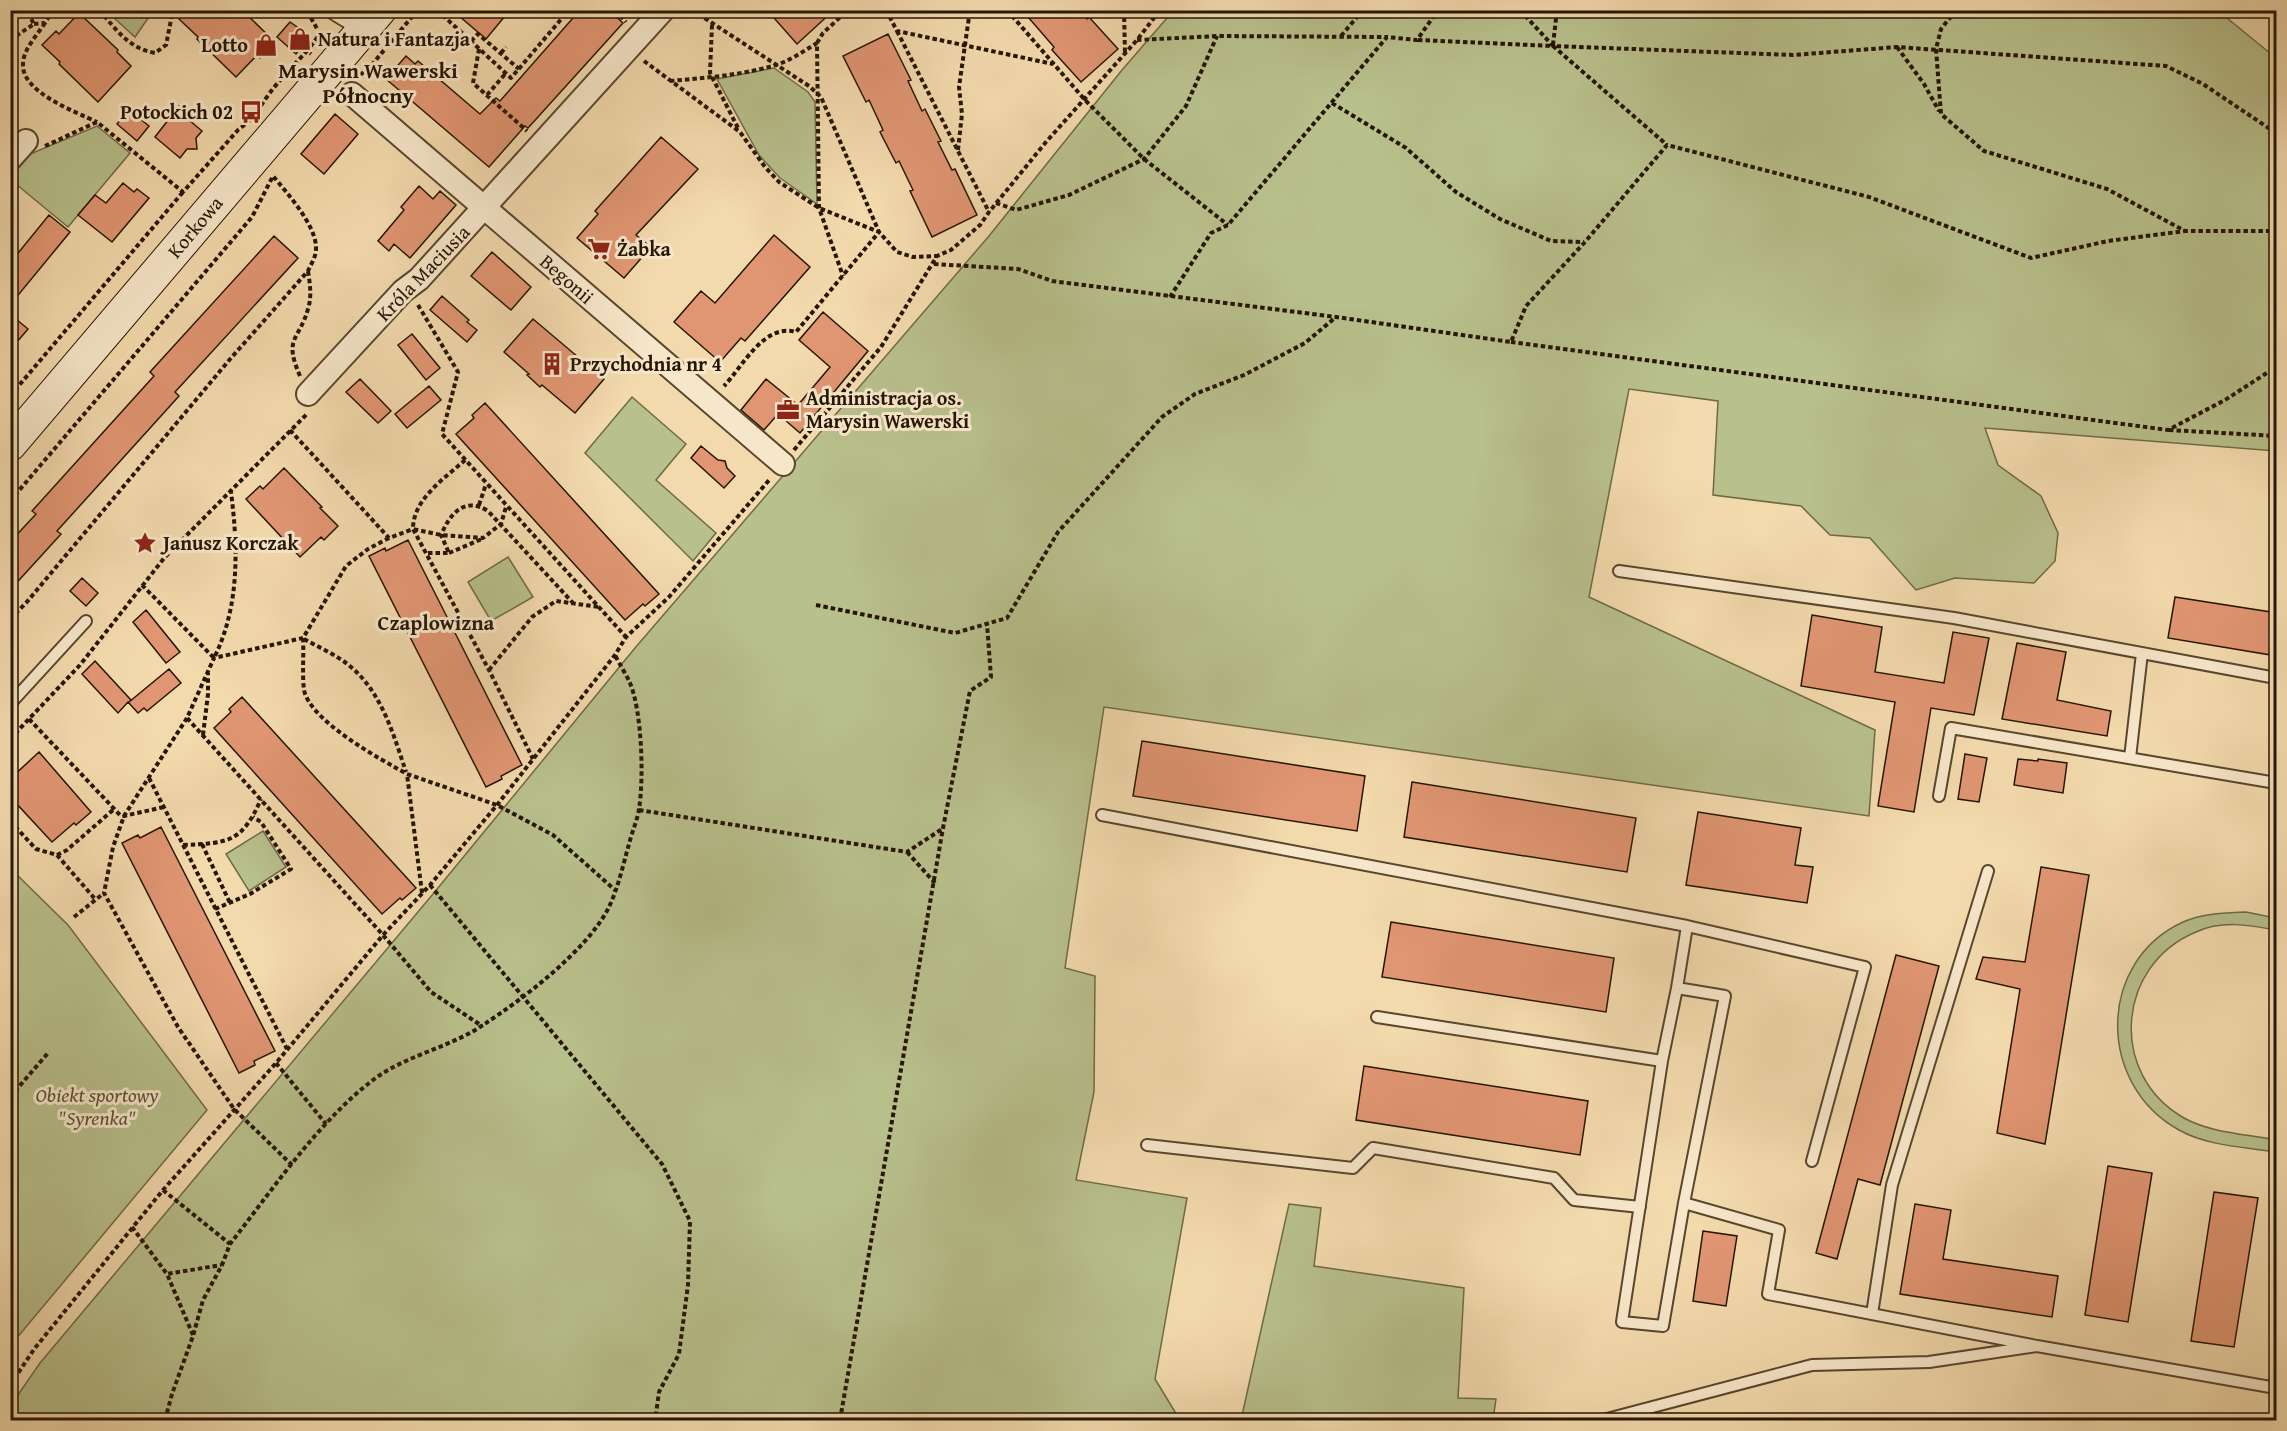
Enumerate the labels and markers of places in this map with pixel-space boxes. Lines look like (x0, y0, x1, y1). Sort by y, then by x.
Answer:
place label: Natura i Fantazja (318, 24, 471, 53)
shop icon: Natura i Fantazja (287, 26, 313, 52)
place label: Lotto (201, 30, 248, 59)
shop icon: Lotto (253, 32, 279, 58)
place label: Potockich 02 (120, 97, 233, 126)
bus stop icon: Potockich 02 (238, 99, 264, 125)
place label: Żabka (617, 234, 672, 263)
supermarket icon: Żabka (586, 236, 612, 262)
place label: Przychodnia nr 4 (570, 349, 722, 378)
building icon: Przychodnia nr 4 (539, 351, 565, 377)
place label: Administracja os. Marysin Wawerski (806, 383, 969, 435)
office icon: Administracja os. Marysin Wawerski (775, 397, 801, 423)
place label: Janusz Korczak (160, 528, 299, 557)
place icon: Janusz Korczak (132, 530, 158, 556)

